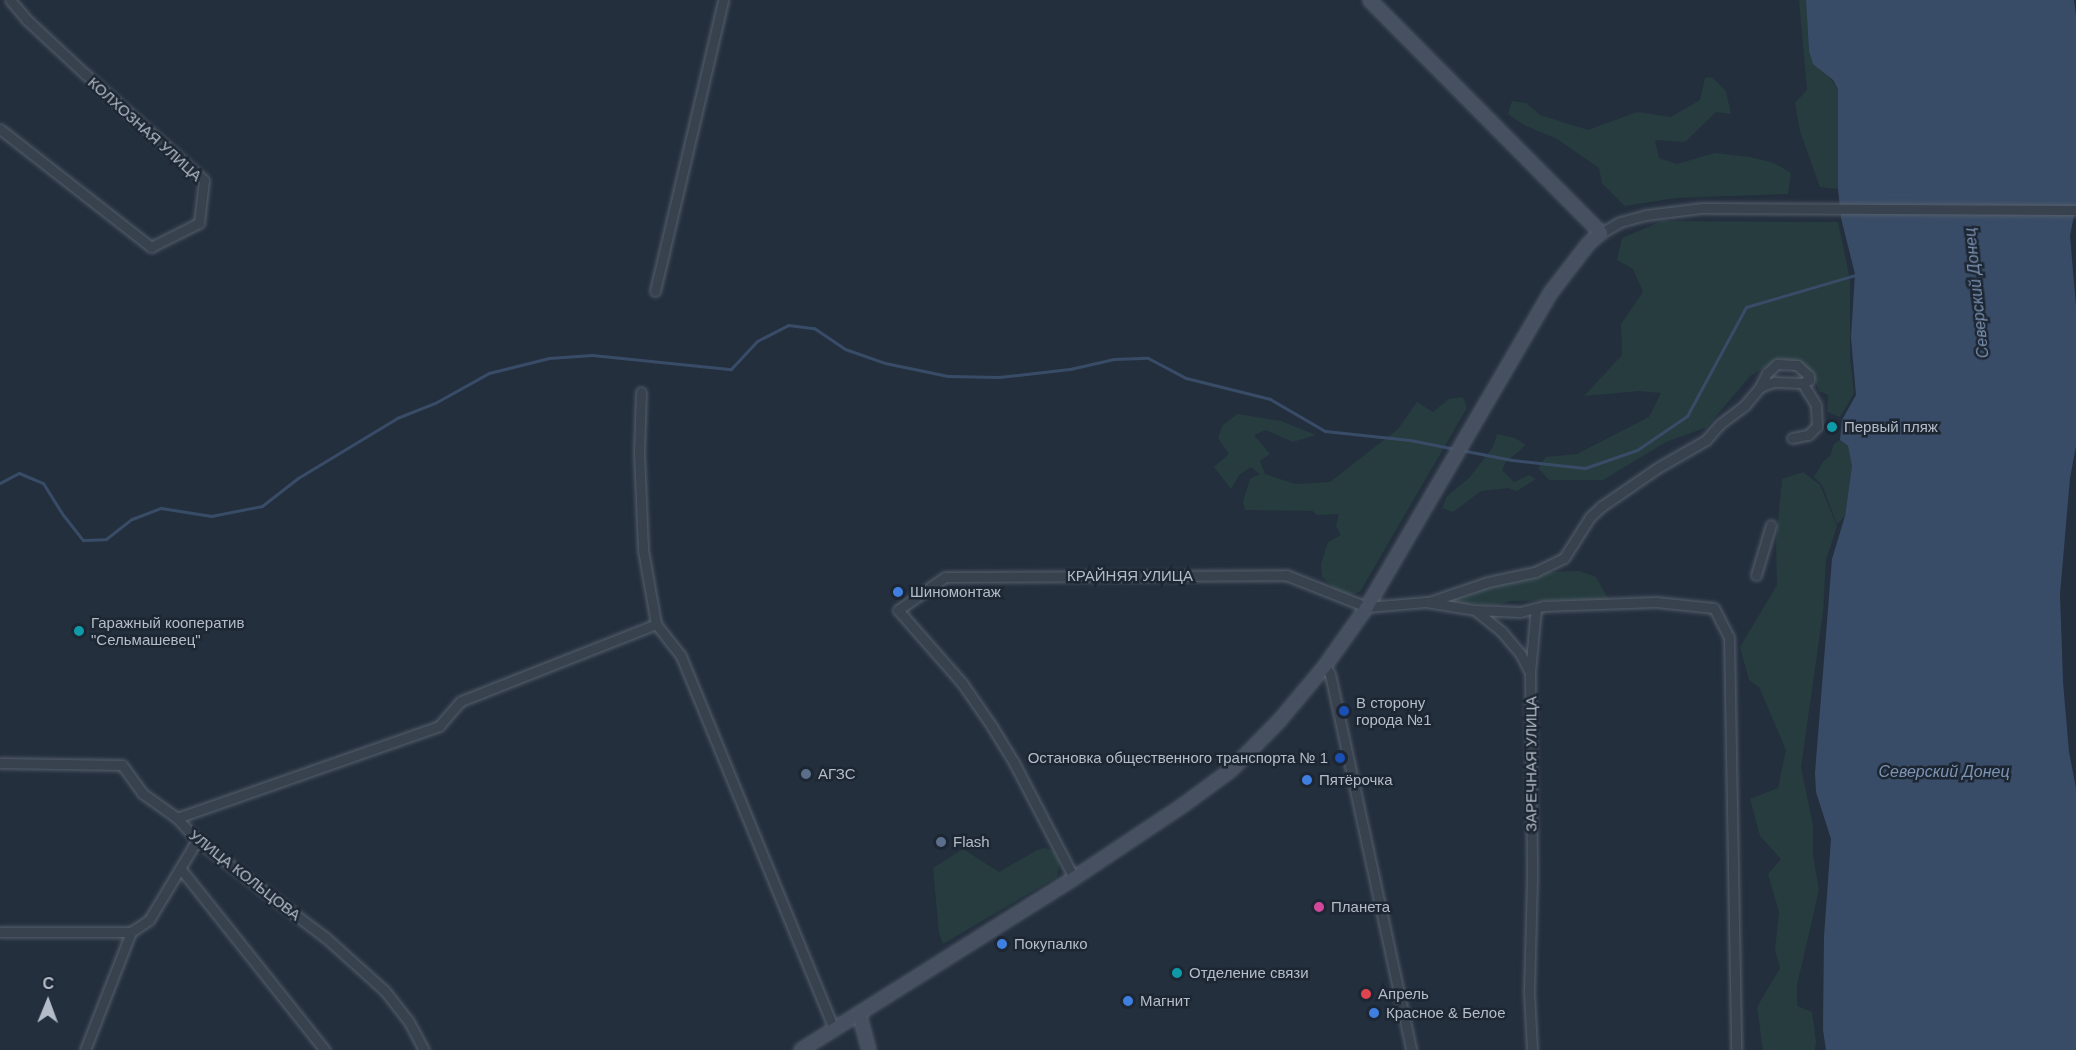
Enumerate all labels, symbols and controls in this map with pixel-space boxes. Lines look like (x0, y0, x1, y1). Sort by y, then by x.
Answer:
street label: КОЛХОЗНАЯ УЛИЦА (84, 73, 206, 185)
water label: Северский Донец (1961, 227, 1993, 359)
place label: Первый пляж (1844, 418, 1938, 436)
marker: Первый пляж (1825, 420, 1839, 434)
street label: КРАЙНЯЯ УЛИЦА (1067, 567, 1193, 585)
place label: Шиномонтаж (910, 583, 1001, 601)
marker: Шиномонтаж (891, 585, 905, 599)
place label: Гаражный кооператив "Сельмашевец" (91, 613, 244, 648)
marker: Гаражный кооператив "Сельмашевец" (72, 624, 86, 638)
place label: В сторону города №1 (1356, 693, 1432, 728)
street label: ЗАРЕЧНАЯ УЛИЦА (1522, 696, 1540, 832)
marker: В сторону города №1 (1337, 704, 1351, 718)
place label: Остановка общественного транспорта № 1 (1028, 749, 1328, 767)
marker: Остановка общественного транспорта № 1 (1333, 751, 1347, 765)
water label: Северский Донец (1878, 762, 2010, 782)
place label: АГЗС (818, 765, 856, 783)
marker: АГЗС (799, 767, 813, 781)
place label: Пятёрочка (1319, 771, 1393, 789)
marker: Пятёрочка (1300, 773, 1314, 787)
street label: УЛИЦА КОЛЬЦОВА (186, 826, 304, 924)
place label: Flash (953, 833, 990, 851)
marker: Flash (934, 835, 948, 849)
place label: Планета (1331, 898, 1390, 916)
marker: Планета (1312, 900, 1326, 914)
place label: Покупалко (1014, 935, 1088, 953)
marker: Покупалко (995, 937, 1009, 951)
place label: Отделение связи (1189, 964, 1309, 982)
marker: Отделение связи (1170, 966, 1184, 980)
north arrow (18, 972, 78, 1032)
text: С (42, 975, 54, 992)
place label: Апрель (1378, 985, 1429, 1003)
marker: Апрель (1359, 987, 1373, 1001)
place label: Магнит (1140, 992, 1190, 1010)
marker: Магнит (1121, 994, 1135, 1008)
place label: Красное & Белое (1386, 1004, 1506, 1022)
marker: Красное & Белое (1367, 1006, 1381, 1020)

